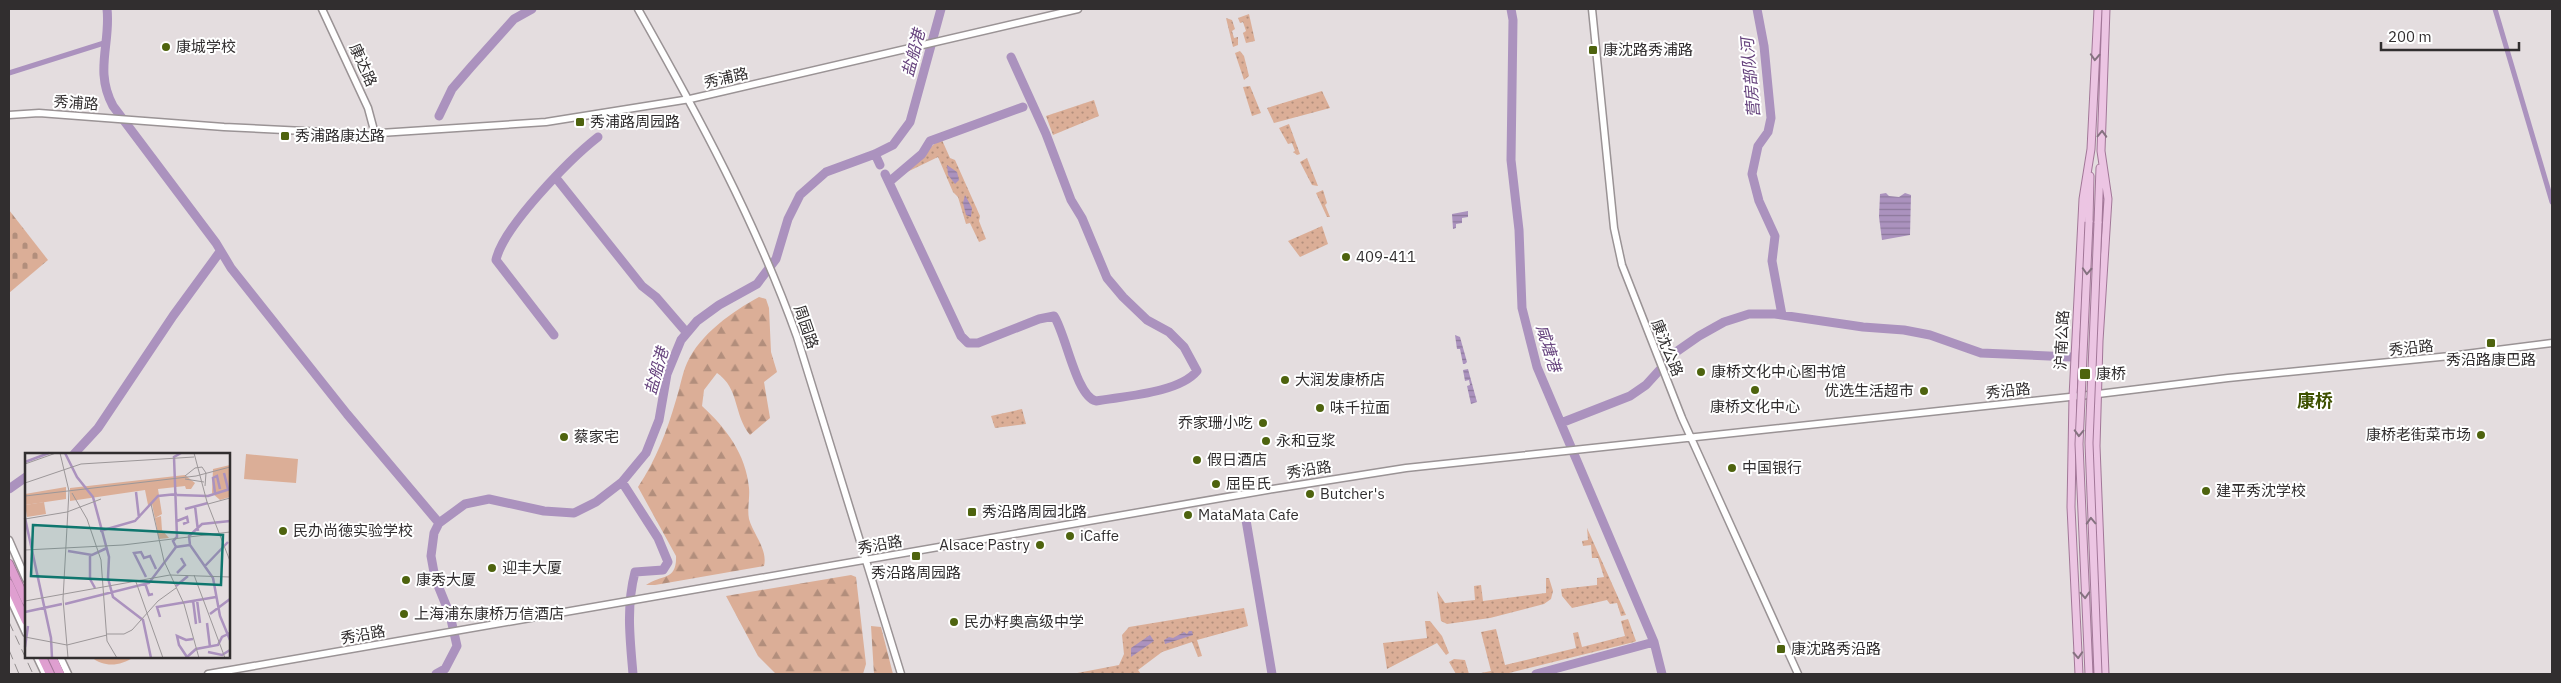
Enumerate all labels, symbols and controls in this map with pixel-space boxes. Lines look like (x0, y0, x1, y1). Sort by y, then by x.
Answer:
scale bar (2381, 20, 2518, 52)
water label: 盐船港 (897, 25, 929, 79)
text: 200 m (2388, 27, 2432, 46)
water label: 营房部队河 (1736, 34, 1763, 119)
place label: 康城学校 (176, 37, 236, 56)
street label: 康达路 (346, 40, 381, 89)
place label: 康沈路秀浦路 (1603, 40, 1693, 59)
marker: 康城学校 (160, 41, 172, 53)
marker: 康沈路秀浦路 (1587, 44, 1599, 56)
one-way arrow (2090, 54, 2101, 62)
street label: 秀浦路 (702, 63, 750, 92)
street label: 秀浦路 (53, 91, 99, 114)
place label: 秀浦路周园路 (590, 112, 680, 131)
marker: 秀浦路周园路 (574, 116, 586, 128)
place label: 秀浦路康达路 (295, 126, 385, 145)
marker: 秀浦路康达路 (279, 130, 291, 142)
one-way arrow (2096, 130, 2107, 138)
place label: 409-411 (1356, 247, 1416, 266)
marker: 409-411 (1340, 251, 1352, 263)
one-way arrow (2081, 267, 2092, 275)
street label: 周园路 (790, 302, 823, 351)
street label: 沪南公路 (2050, 310, 2073, 370)
street label: 康沈公路 (1647, 316, 1688, 379)
water label: 咸塘港 (1532, 322, 1566, 376)
street label: 秀沿路 (2388, 336, 2434, 359)
marker: 秀沿路康巴路 (2485, 337, 2497, 349)
water label: 盐船港 (640, 343, 673, 397)
place label: 秀沿路康巴路 (2446, 350, 2536, 369)
place label: 康桥文化中心图书馆 (1711, 362, 1846, 381)
place label: 康桥 (2096, 364, 2126, 383)
marker: 康桥文化中心图书馆 (1695, 366, 1707, 378)
marker: 康桥 (2078, 367, 2092, 381)
place label: 大润发康桥店 (1295, 370, 1385, 389)
marker: 大润发康桥店 (1279, 374, 1291, 386)
street label: 秀沿路 (1985, 379, 2031, 402)
place label: 优选生活超市 (1824, 381, 1914, 400)
marker: 康桥文化中心 (1749, 384, 1761, 396)
marker: 优选生活超市 (1918, 385, 1930, 397)
district label: 康桥 (2297, 389, 2333, 412)
place label: 康桥文化中心 (1710, 397, 1800, 416)
place label: 味千拉面 (1330, 398, 1390, 417)
marker: 味千拉面 (1314, 402, 1326, 414)
place label: 乔家珊小吃 (1178, 413, 1253, 432)
marker: 乔家珊小吃 (1257, 417, 1269, 429)
place label: 康桥老街菜市场 (2366, 425, 2471, 444)
place label: 蔡家宅 (574, 427, 619, 446)
one-way arrow (2074, 429, 2085, 437)
marker: 康桥老街菜市场 (2475, 429, 2487, 441)
marker: 蔡家宅 (558, 431, 570, 443)
place label: 永和豆浆 (1276, 431, 1336, 450)
marker: 永和豆浆 (1260, 435, 1272, 447)
place label: 假日酒店 (1207, 450, 1267, 469)
inset map (25, 453, 230, 658)
marker: 假日酒店 (1191, 454, 1203, 466)
street label: 秀沿路 (1285, 457, 1333, 482)
place label: 中国银行 (1742, 458, 1802, 477)
marker: 中国银行 (1726, 462, 1738, 474)
place label: 屈臣氏 (1226, 474, 1271, 493)
marker: 屈臣氏 (1210, 478, 1222, 490)
place label: 建平秀沈学校 (2216, 481, 2306, 500)
place label: Butcher's (1320, 484, 1385, 503)
marker: 建平秀沈学校 (2200, 485, 2212, 497)
marker: Butcher's (1304, 488, 1316, 500)
place label: 秀沿路周园北路 (982, 502, 1087, 521)
place label: MataMata Cafe (1198, 505, 1299, 524)
marker: 秀沿路周园北路 (966, 506, 978, 518)
marker: MataMata Cafe (1182, 509, 1194, 521)
one-way arrow (2085, 516, 2096, 524)
place label: 民办尚徳实验学校 (293, 521, 413, 540)
marker: 民办尚徳实验学校 (277, 525, 289, 537)
place label: iCaffe (1080, 526, 1119, 545)
marker: iCaffe (1064, 530, 1076, 542)
street label: 秀沿路 (856, 531, 904, 558)
place label: Alsace Pastry (939, 535, 1031, 554)
marker: Alsace Pastry (1034, 539, 1046, 551)
marker: 秀沿路周园路 (910, 550, 922, 562)
place label: 迎丰大厦 (502, 558, 562, 577)
marker: 迎丰大厦 (486, 562, 498, 574)
place label: 秀沿路周园路 (871, 563, 961, 582)
place label: 康秀大厦 (416, 570, 476, 589)
marker: 康秀大厦 (400, 574, 412, 586)
one-way arrow (2080, 592, 2091, 600)
place label: 上海浦东康桥万信酒店 (414, 604, 564, 623)
marker: 上海浦东康桥万信酒店 (398, 608, 410, 620)
place label: 民办籽奥高级中学 (964, 612, 1084, 631)
marker: 民办籽奥高级中学 (948, 616, 960, 628)
street label: 秀沿路 (339, 621, 387, 648)
place label: 康沈路秀沿路 (1791, 639, 1881, 658)
marker: 康沈路秀沿路 (1775, 643, 1787, 655)
one-way arrow (2073, 652, 2084, 660)

